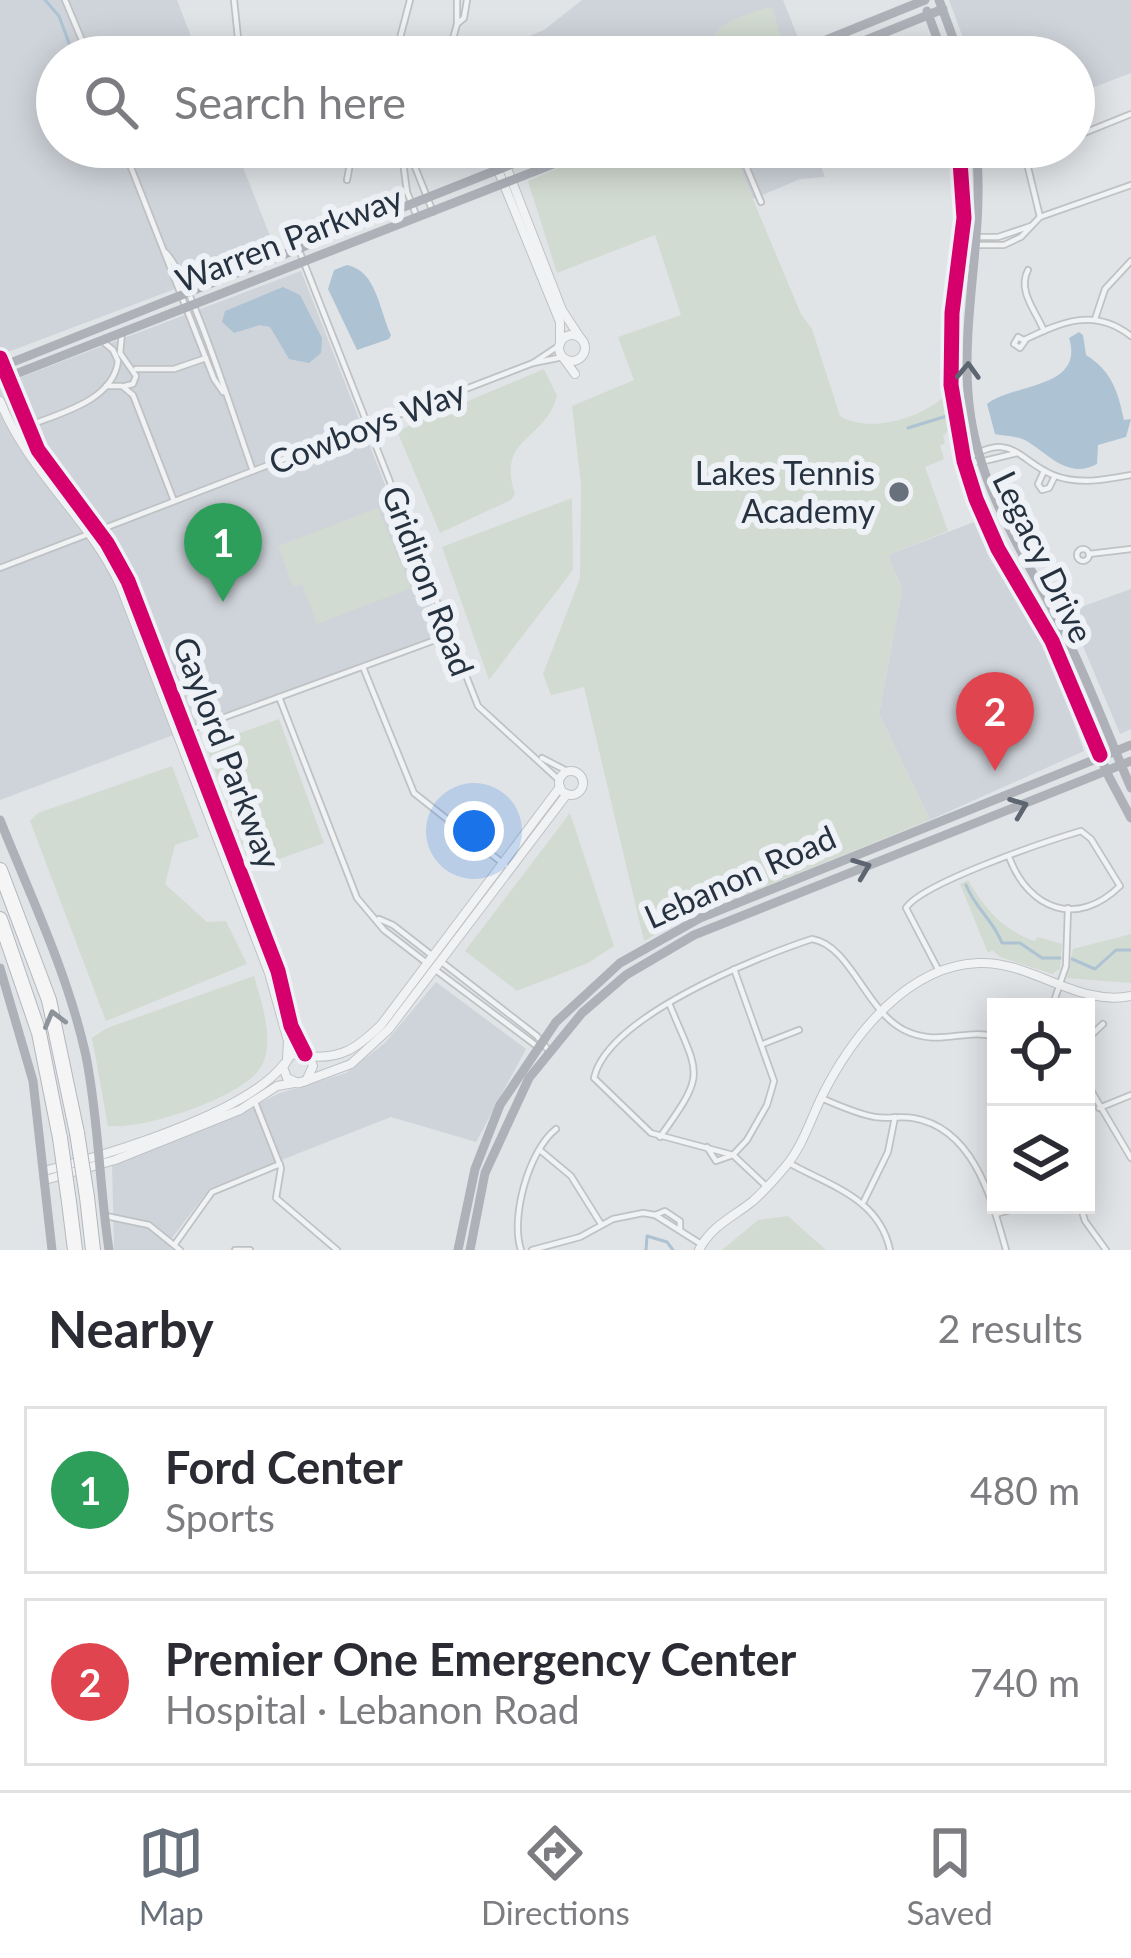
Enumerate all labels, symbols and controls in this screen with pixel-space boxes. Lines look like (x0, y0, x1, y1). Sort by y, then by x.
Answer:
search box (36, 36, 1095, 168)
icon: search (78, 69, 144, 135)
text: Search here (174, 75, 406, 129)
street label: Warren Parkway (170, 176, 408, 300)
one-way arrow (955, 361, 981, 380)
street label: Cowboys Way (263, 370, 470, 482)
place label: Lakes Tennis Academy (695, 452, 875, 530)
street label: Legacy Drive (985, 464, 1103, 649)
marker: Lakes Tennis Academy (886, 479, 912, 505)
street label: Gridiron Road (374, 480, 483, 681)
pin: 1 (184, 503, 262, 602)
street label: Gaylord Parkway (165, 631, 291, 874)
pin: 2 (956, 672, 1034, 771)
one-way arrow (1008, 796, 1029, 821)
your location (444, 801, 504, 861)
street label: Lebanon Road (638, 816, 841, 936)
one-way arrow (851, 858, 872, 883)
map controls (987, 998, 1095, 1214)
button: locate (987, 998, 1095, 1106)
one-way arrow (43, 1009, 68, 1030)
button: layers (987, 1106, 1095, 1214)
text: Nearby (48, 1298, 214, 1359)
text: 2 results (938, 1305, 1083, 1351)
text: Ford Center (165, 1440, 403, 1494)
text: 1 (79, 1467, 101, 1513)
text: 480 m (970, 1467, 1080, 1513)
text: Sports (165, 1494, 275, 1540)
text: Premier One Emergency Center (165, 1632, 796, 1686)
text: 2 (79, 1659, 101, 1705)
text: 740 m (970, 1659, 1080, 1705)
text: Hospital · Lebanon Road (165, 1686, 580, 1732)
tab: Map (138, 1820, 204, 1932)
tab: Directions (481, 1820, 630, 1932)
tab: Saved (906, 1820, 993, 1932)

